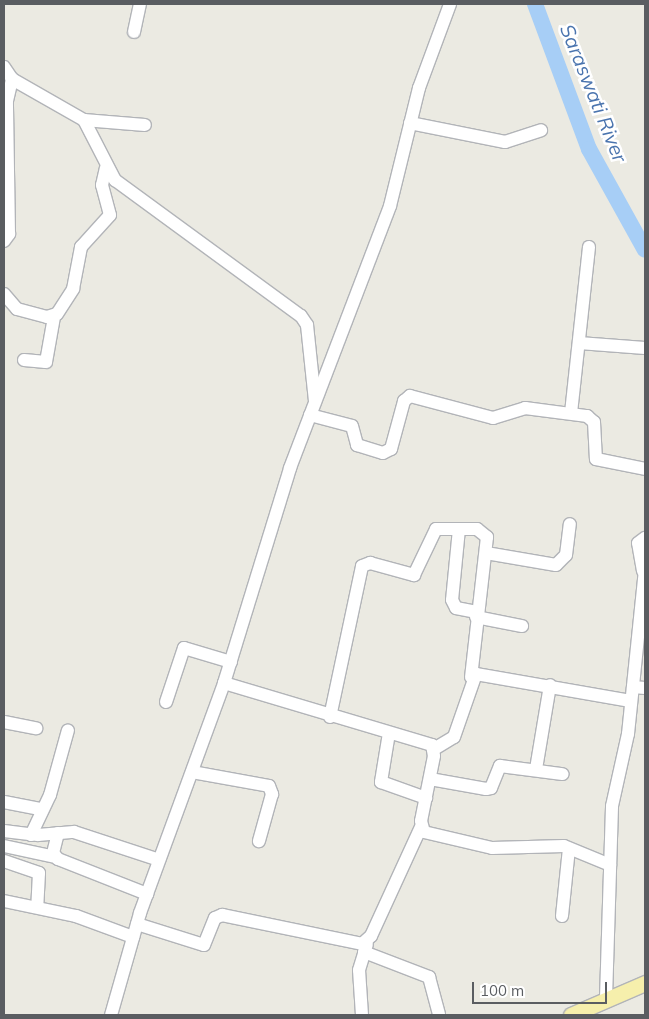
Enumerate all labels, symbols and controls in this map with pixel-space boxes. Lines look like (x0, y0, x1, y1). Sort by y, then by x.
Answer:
water label: Saraswati River (555, 20, 633, 166)
scale bar (474, 972, 609, 1004)
text: 100 m (480, 981, 524, 1000)

